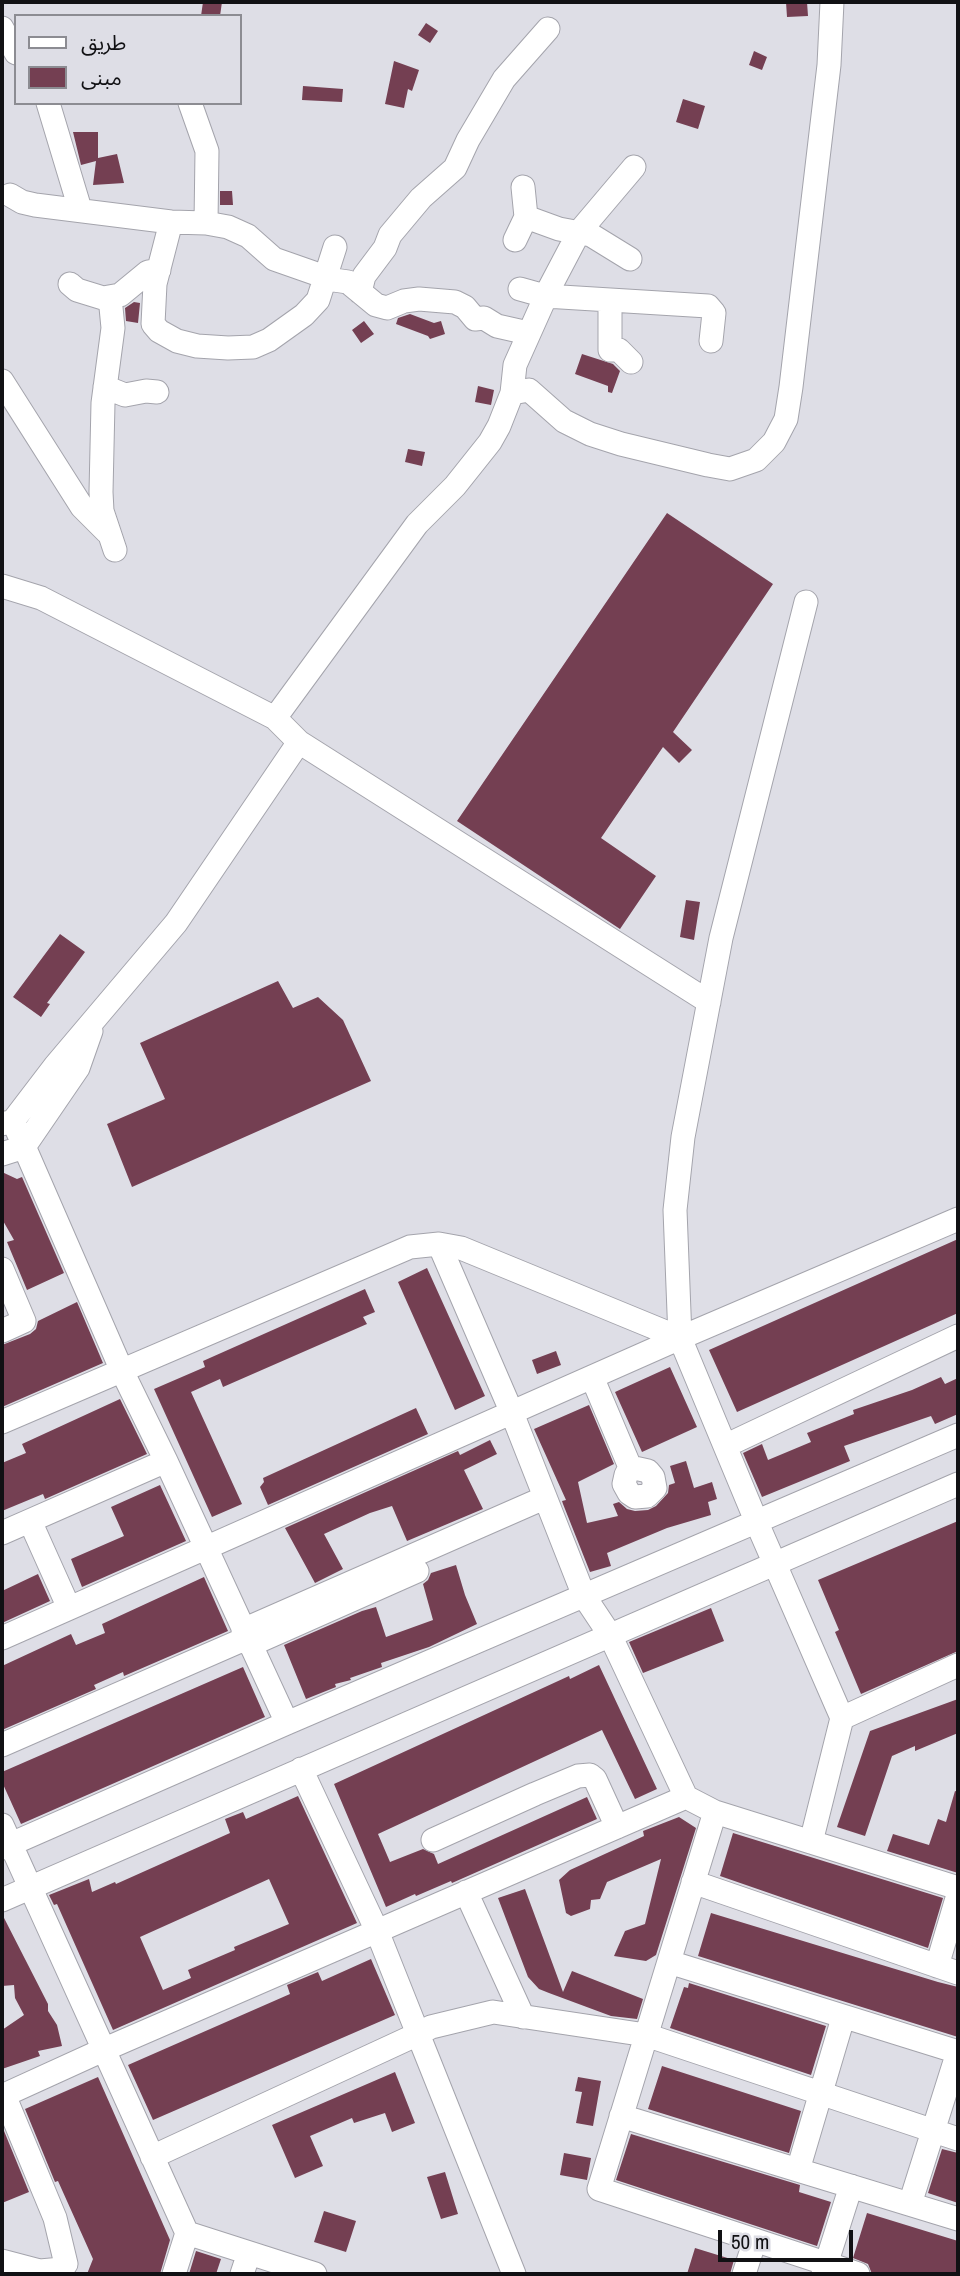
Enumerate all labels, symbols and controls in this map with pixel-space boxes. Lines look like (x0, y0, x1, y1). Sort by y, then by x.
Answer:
legend (14, 14, 242, 105)
text: طريق (81, 28, 126, 57)
text: مبنى (81, 63, 122, 92)
scale bar (722, 2216, 857, 2260)
text: 50 m (731, 2227, 769, 2256)

